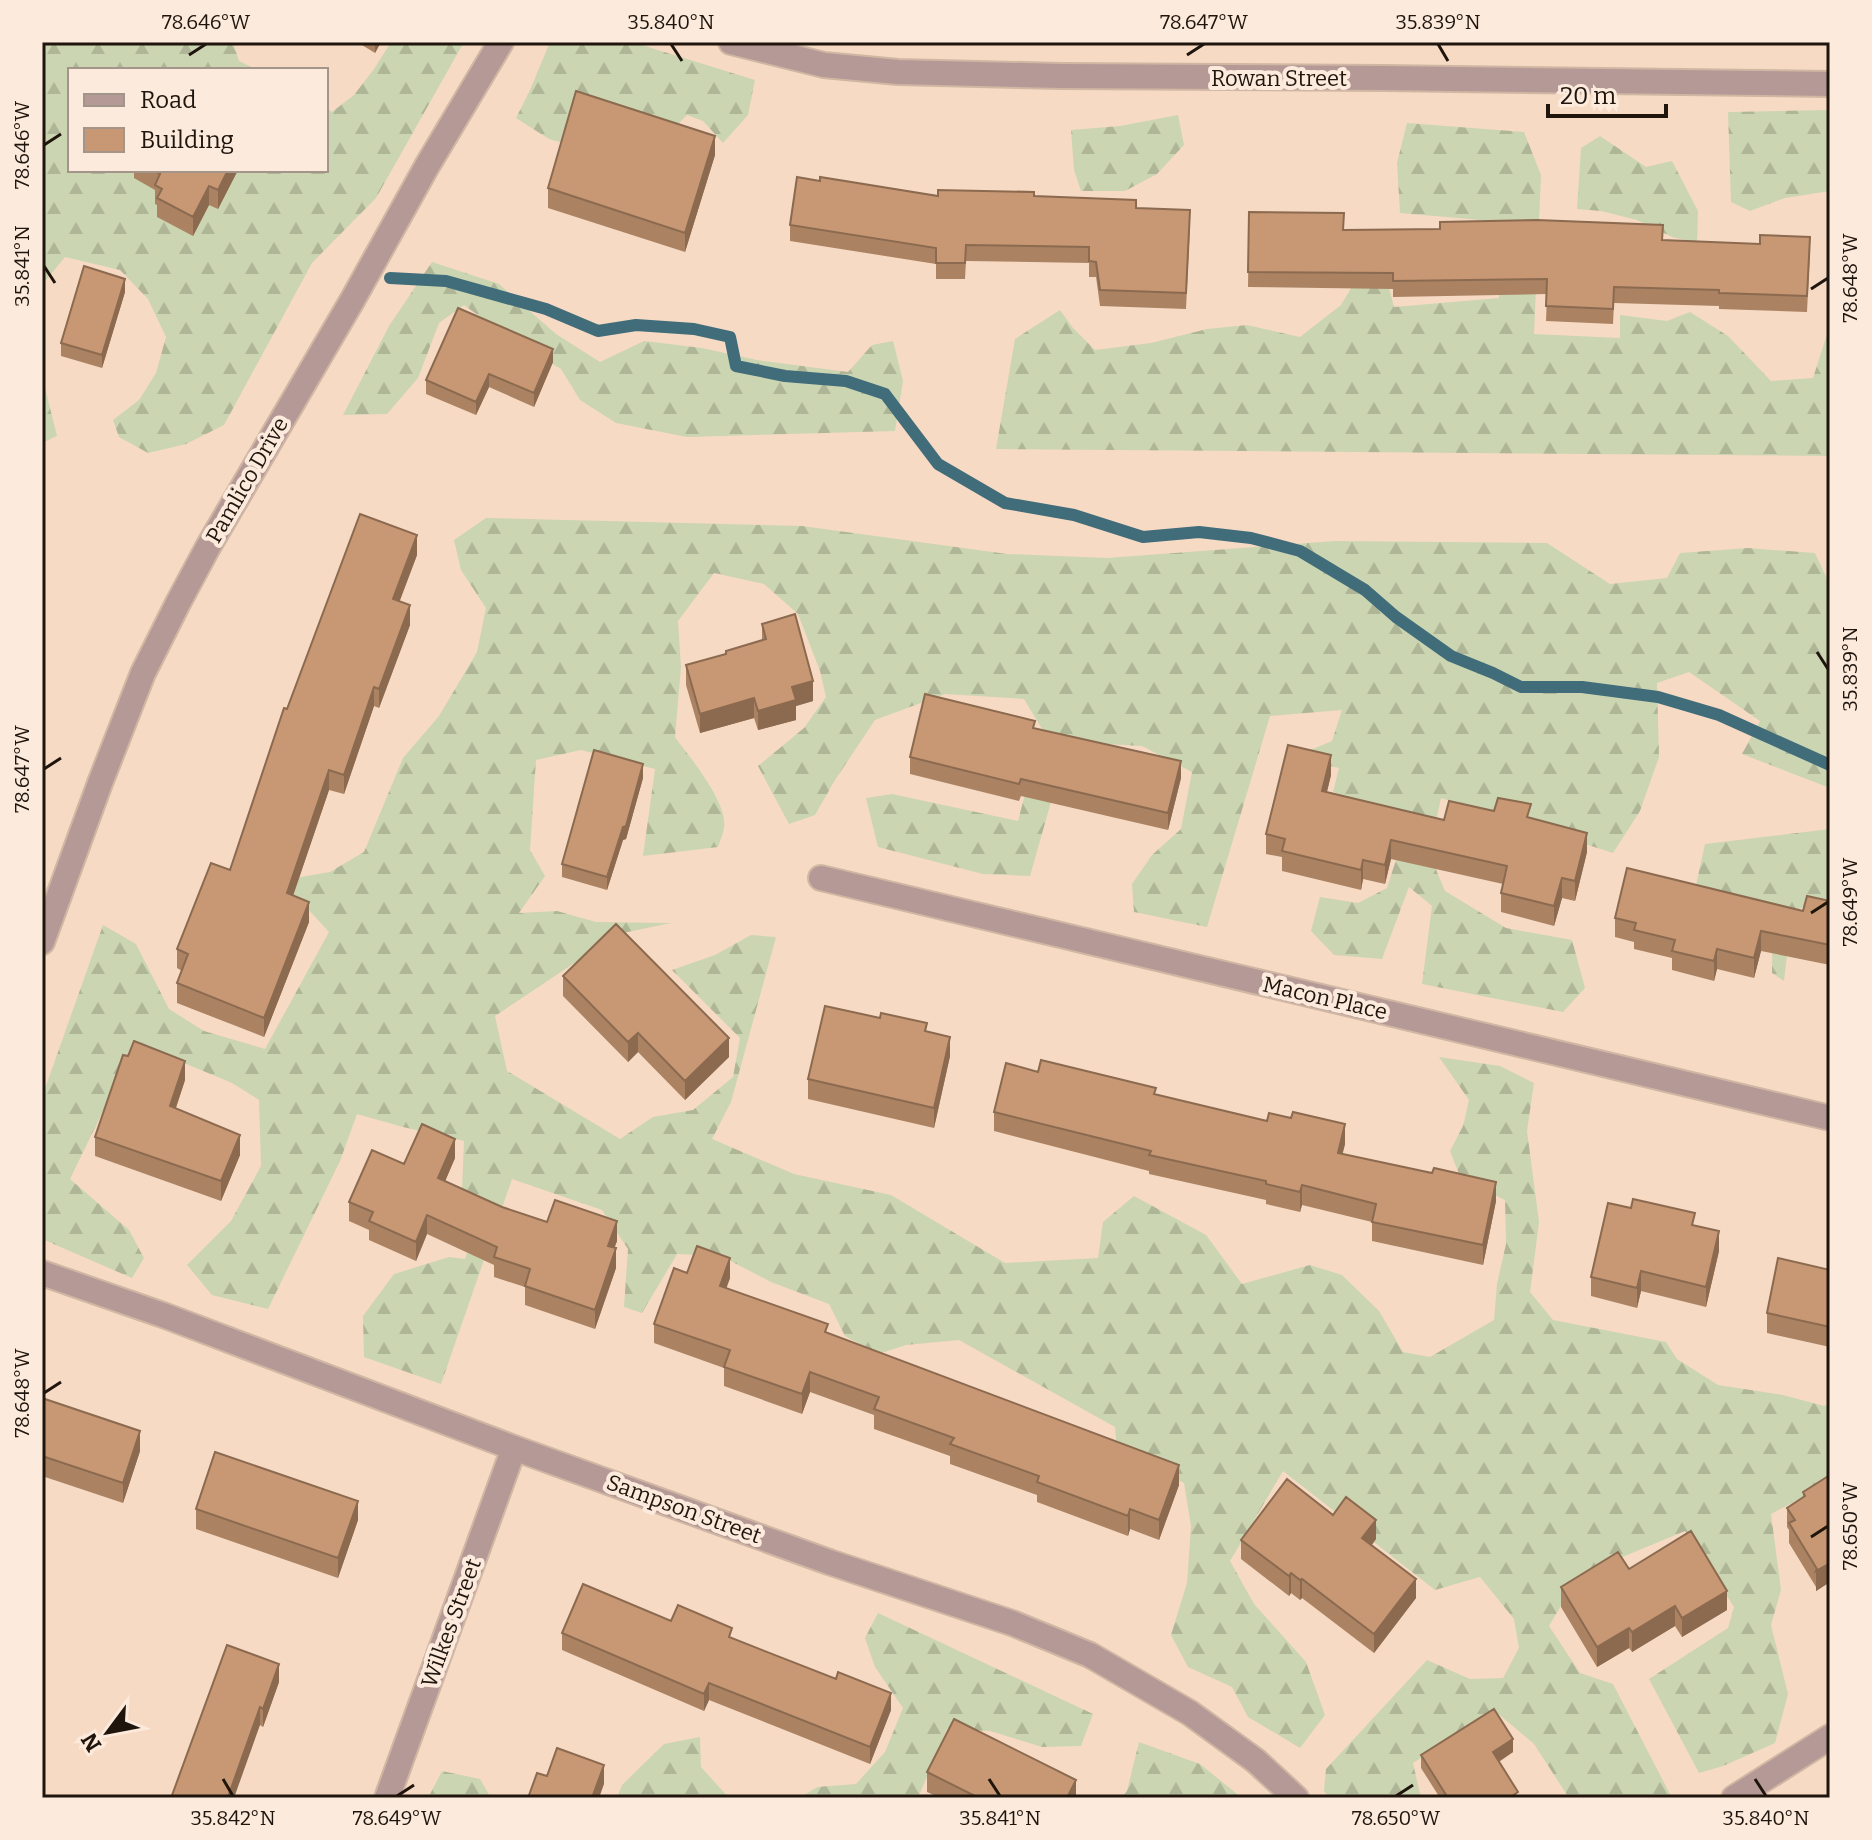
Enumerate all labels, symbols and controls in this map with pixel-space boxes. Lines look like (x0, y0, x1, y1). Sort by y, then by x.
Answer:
text: 78.646°W (162, 10, 251, 34)
text: 35.840°N (628, 10, 715, 34)
text: 78.647°W (1160, 10, 1248, 34)
text: 35.839°N (1395, 10, 1481, 34)
street label: Rowan Street (1211, 65, 1347, 92)
legend (68, 68, 328, 172)
scale bar (1548, 68, 1666, 118)
text: 20 m (1560, 82, 1616, 110)
text: Road (140, 86, 196, 114)
text: 78.646°W (10, 100, 34, 189)
text: Building (140, 126, 234, 154)
text: 35.841°N (10, 225, 34, 307)
text: 78.648°W (1838, 233, 1862, 323)
street label: Pamlico Drive (200, 412, 294, 548)
text: 35.839°N (1838, 626, 1862, 712)
text: 78.647°W (10, 725, 34, 813)
text: 78.649°W (1838, 857, 1862, 946)
street label: Macon Place (1260, 971, 1390, 1025)
text: 78.648°W (10, 1348, 34, 1438)
street label: Sampson Street (603, 1469, 765, 1549)
text: 78.650°W (1838, 1481, 1862, 1570)
street label: Wilkes Street (415, 1555, 487, 1691)
north arrow (68, 1692, 148, 1772)
text: N (76, 1728, 107, 1757)
text: 35.842°N (190, 1806, 276, 1830)
text: 78.649°W (353, 1806, 442, 1830)
text: 35.841°N (959, 1806, 1041, 1830)
text: 78.650°W (1352, 1806, 1441, 1830)
text: 35.840°N (1723, 1806, 1810, 1830)

